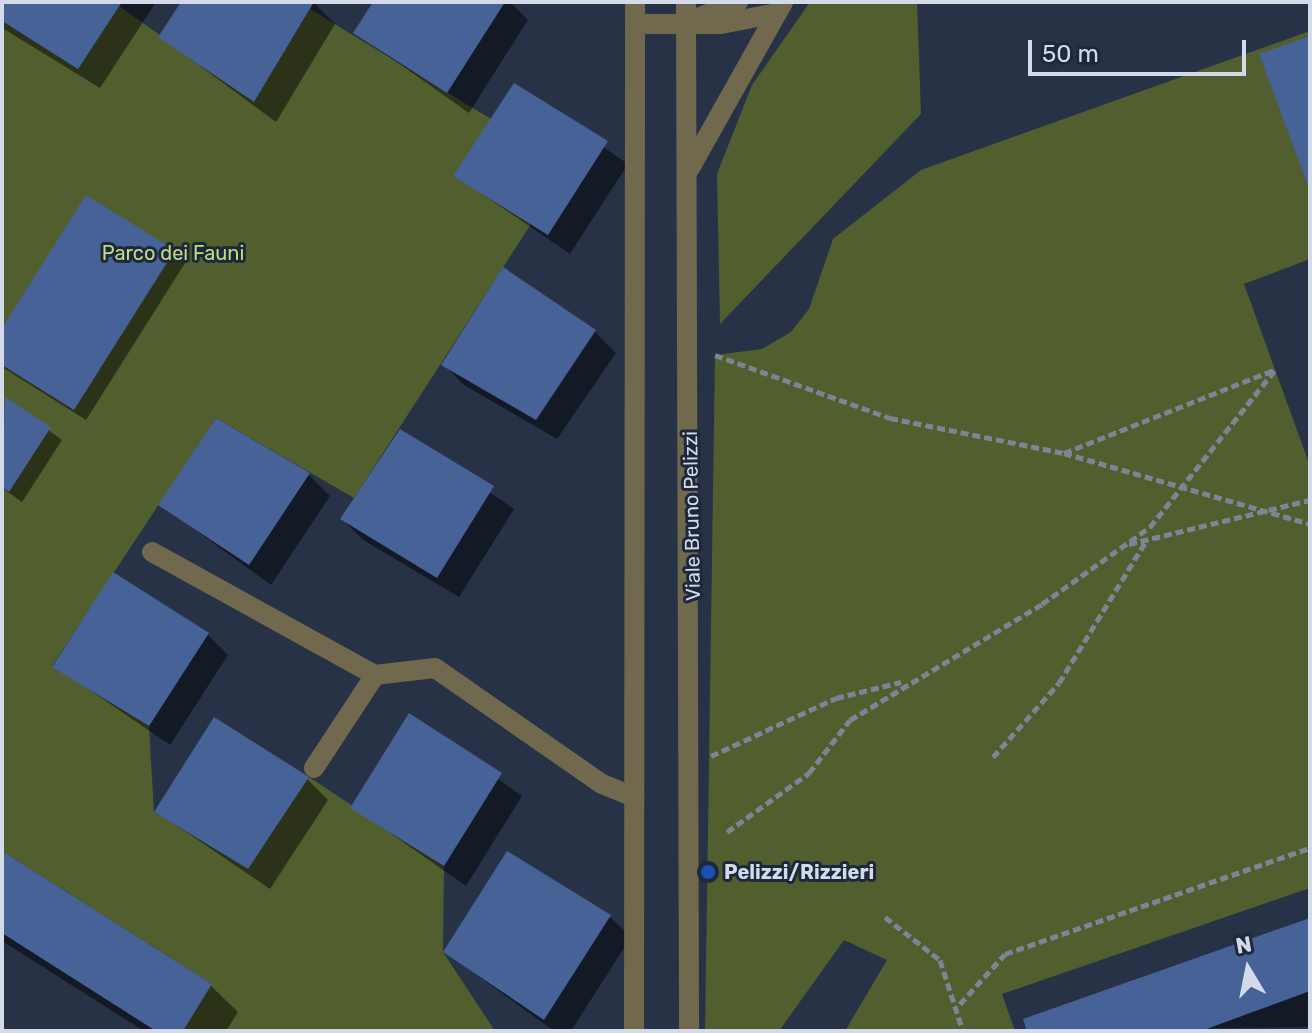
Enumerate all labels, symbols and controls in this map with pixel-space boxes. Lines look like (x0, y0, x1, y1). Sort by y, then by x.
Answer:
scale bar (1032, 24, 1250, 74)
text: 50 m (1042, 40, 1099, 68)
park label: Parco dei Fauni (102, 241, 244, 265)
street label: Viale Bruno Pelizzi (679, 431, 705, 601)
place label: Pelizzi/Rizzieri (724, 860, 874, 884)
marker: Pelizzi/Rizzieri (699, 863, 717, 881)
north arrow (1208, 929, 1288, 1009)
text: N (1234, 930, 1254, 960)

